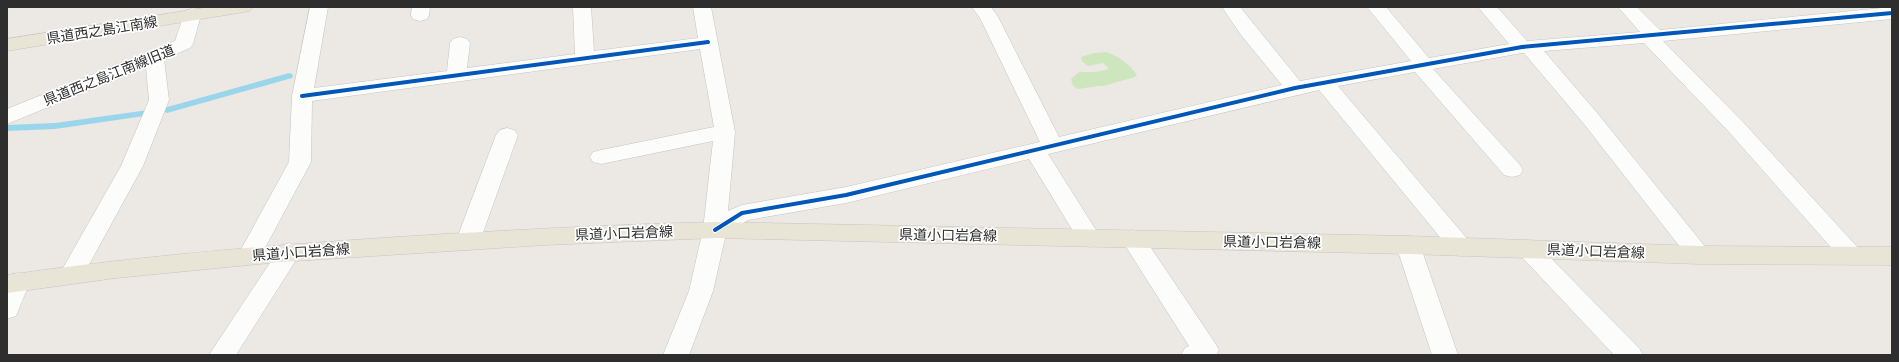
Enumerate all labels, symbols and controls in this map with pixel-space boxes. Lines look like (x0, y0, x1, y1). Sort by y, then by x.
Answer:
street label: 県道西之島江南線 (45, 12, 159, 48)
street label: 県道西之島江南線旧道 (41, 40, 177, 110)
street label: 県道小口岩倉線 (575, 222, 673, 244)
street label: 県道小口岩倉線 (899, 225, 997, 245)
street label: 県道小口岩倉線 (1223, 232, 1321, 252)
street label: 県道小口岩倉線 (251, 240, 351, 264)
street label: 県道小口岩倉線 (1547, 240, 1645, 262)

